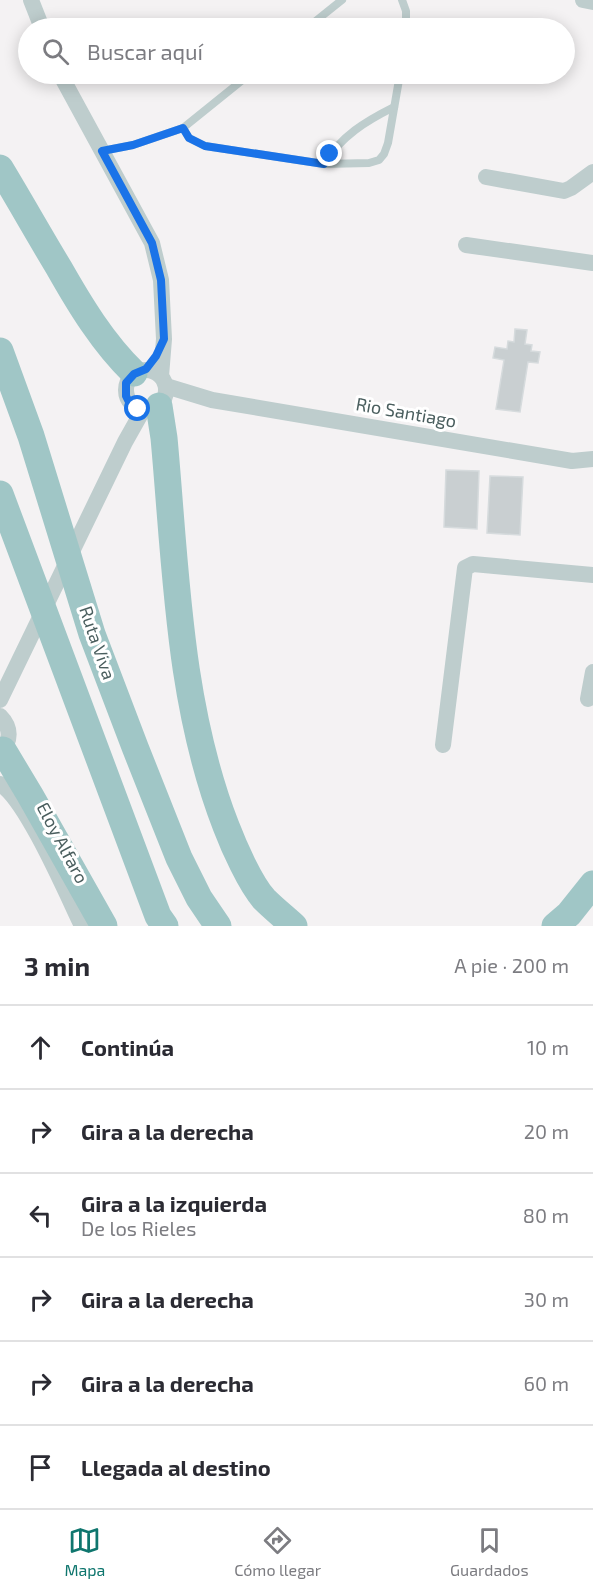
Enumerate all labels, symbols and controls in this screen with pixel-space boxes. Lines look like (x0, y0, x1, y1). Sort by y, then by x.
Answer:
search box (18, 18, 575, 84)
icon: search (39, 35, 72, 68)
text: Buscar aquí (87, 38, 203, 64)
route end (316, 140, 342, 166)
street label: Rio Santiago (354, 392, 458, 432)
route start (124, 395, 150, 421)
street label: Ruta Viva (75, 603, 121, 682)
street label: Eloy Alfaro (32, 798, 93, 887)
text: 3 min (24, 950, 90, 981)
text: A pie · 200 m (454, 953, 569, 977)
icon: ahead (24, 1031, 57, 1064)
text: Continúa (81, 1034, 174, 1060)
text: 10 m (527, 1035, 569, 1059)
icon: right (24, 1115, 57, 1148)
text: Gira a la derecha (81, 1118, 254, 1144)
text: 20 m (524, 1119, 569, 1143)
text: Gira a la izquierda (81, 1190, 267, 1216)
icon: left (24, 1199, 57, 1232)
text: 80 m (523, 1203, 569, 1227)
text: De los Rieles (81, 1216, 196, 1240)
icon: right (24, 1283, 57, 1316)
text: Gira a la derecha (81, 1286, 254, 1312)
text: 30 m (524, 1287, 569, 1311)
icon: right (24, 1367, 57, 1400)
text: Gira a la derecha (81, 1370, 254, 1396)
text: 60 m (524, 1371, 569, 1395)
icon: arrive (24, 1451, 57, 1484)
text: Llegada al destino (81, 1454, 271, 1480)
tab: Mapa (64, 1524, 105, 1579)
tab: Cómo llegar (234, 1524, 321, 1579)
tab: Guardados (450, 1524, 529, 1579)

